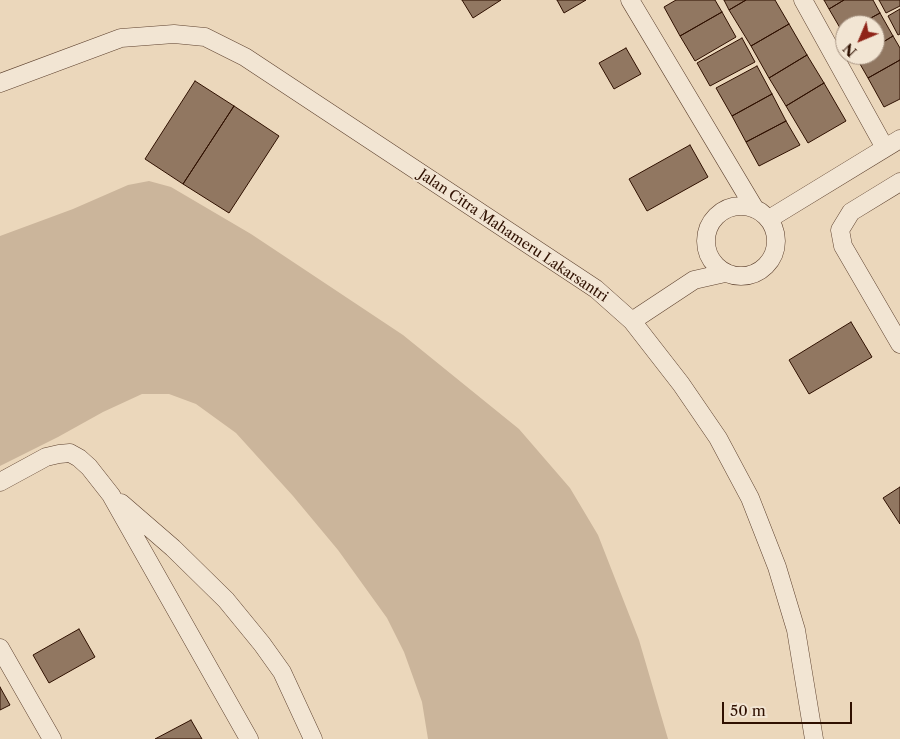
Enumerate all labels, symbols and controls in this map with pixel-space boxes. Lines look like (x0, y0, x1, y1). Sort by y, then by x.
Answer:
north arrow (835, 15, 885, 65)
text: N (839, 39, 861, 61)
street label: Jalan Citra Mahameru Lakarsantri (415, 166, 611, 306)
scale bar (725, 692, 855, 724)
text: 50 m (730, 701, 766, 720)

